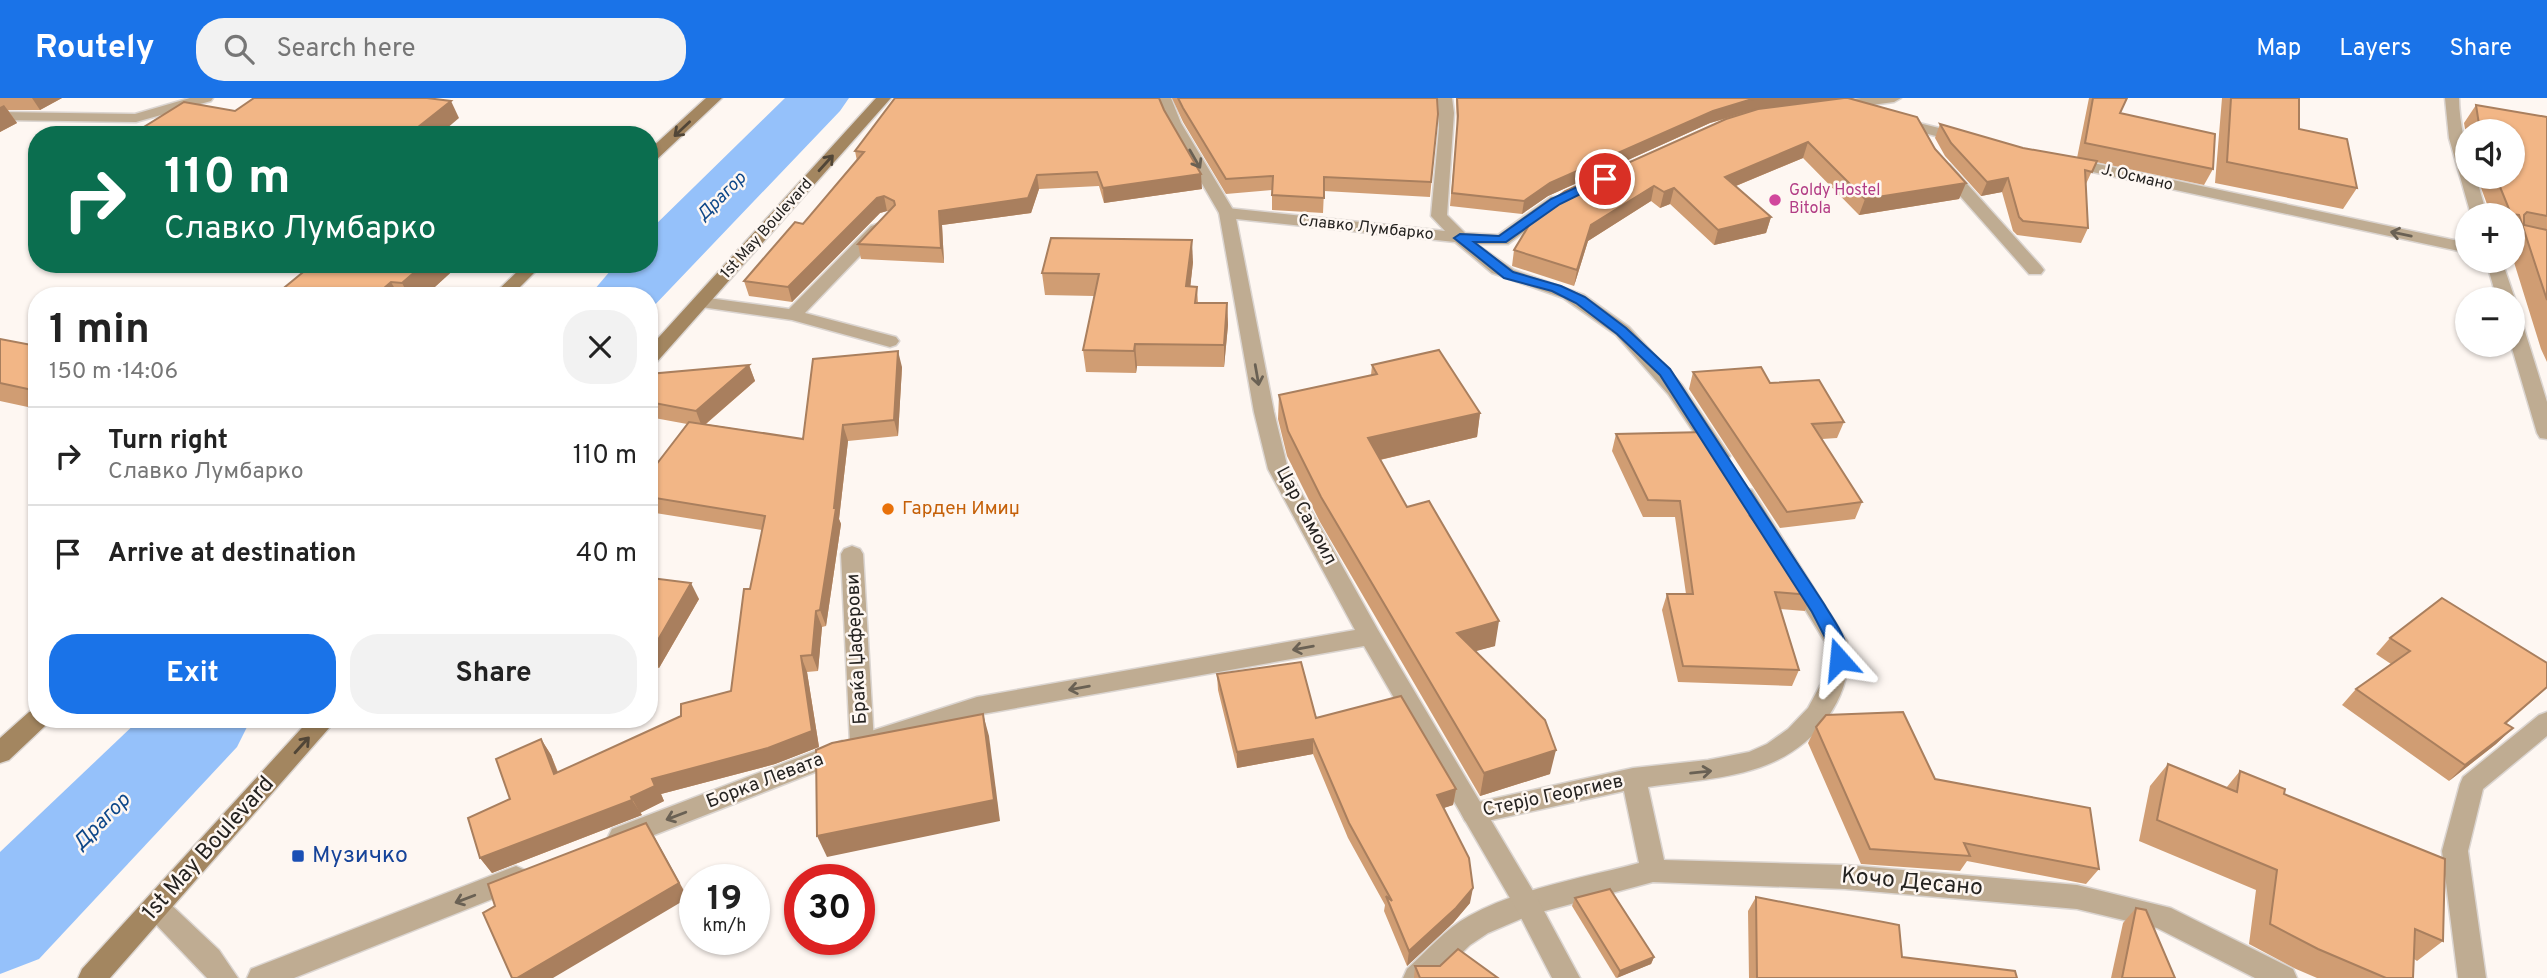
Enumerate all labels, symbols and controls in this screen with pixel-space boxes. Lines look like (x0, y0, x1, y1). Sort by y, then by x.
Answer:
search box (196, 18, 686, 81)
text: Routely (35, 28, 154, 70)
icon: search (220, 30, 258, 68)
text: Search here (276, 33, 415, 66)
text: Map (2256, 34, 2301, 64)
text: Layers (2339, 34, 2411, 64)
text: Share (2449, 34, 2512, 64)
map controls (2455, 119, 2525, 357)
button: sound (2455, 119, 2525, 189)
one-way arrow (674, 120, 691, 137)
one-way arrow (1188, 148, 1202, 168)
text: 110 m (164, 149, 291, 211)
pin (1575, 149, 1635, 209)
icon: right (49, 154, 140, 245)
one-way arrow (817, 155, 834, 172)
icon: arrive (1586, 160, 1624, 198)
street label: Ј. Османо (2099, 160, 2175, 196)
water label: Драгор (692, 167, 752, 227)
street label: 1st May Boulevard (717, 175, 817, 283)
place label: Goldy Hostel Bitola (1789, 181, 1880, 219)
marker: Goldy Hostel Bitola (1767, 192, 1783, 208)
button: + (2455, 203, 2525, 273)
text: Славко Лумбарко (164, 210, 436, 250)
street label: Славко Лумбарко (1297, 211, 1435, 245)
one-way arrow (2390, 227, 2413, 241)
button: − (2455, 287, 2525, 357)
text: 1 min (49, 305, 150, 358)
button: close (563, 310, 637, 384)
text: 150 m · 14:06 (49, 358, 178, 387)
one-way arrow (1251, 363, 1265, 386)
text: Turn right (108, 425, 228, 458)
icon: right (49, 437, 87, 475)
text: 110 m (573, 440, 637, 473)
text: Славко Лумбарко (108, 458, 304, 487)
street label: Цар Самоил (1270, 463, 1342, 569)
place label: Гарден Имиџ (902, 497, 1020, 521)
marker: Гарден Имиџ (880, 501, 896, 517)
icon: arrive (49, 535, 87, 573)
text: Arrive at destination (108, 538, 356, 571)
text: 40 m (576, 538, 637, 571)
street label: Браќа Џаферови (841, 573, 873, 725)
position arrow (1802, 622, 1876, 696)
button: Exit (49, 634, 336, 714)
button: Share (350, 634, 637, 714)
one-way arrow (1292, 642, 1315, 655)
one-way arrow (1068, 682, 1091, 695)
one-way arrow (294, 736, 310, 754)
street label: Борка Левата (703, 748, 827, 814)
one-way arrow (1689, 765, 1711, 778)
street label: Стерјо Георгиев (1481, 769, 1625, 823)
street label: 1st May Boulevard (137, 771, 281, 927)
water label: Драгор (67, 787, 137, 857)
one-way arrow (666, 810, 688, 823)
place label: Музичко (312, 842, 408, 871)
marker: Музичко (290, 848, 306, 864)
street label: Кочо Десано (1840, 862, 1984, 904)
speed limit sign: 30 (784, 864, 875, 955)
text: 19 (707, 878, 742, 922)
one-way arrow (454, 893, 476, 906)
text: km/h (703, 915, 746, 938)

